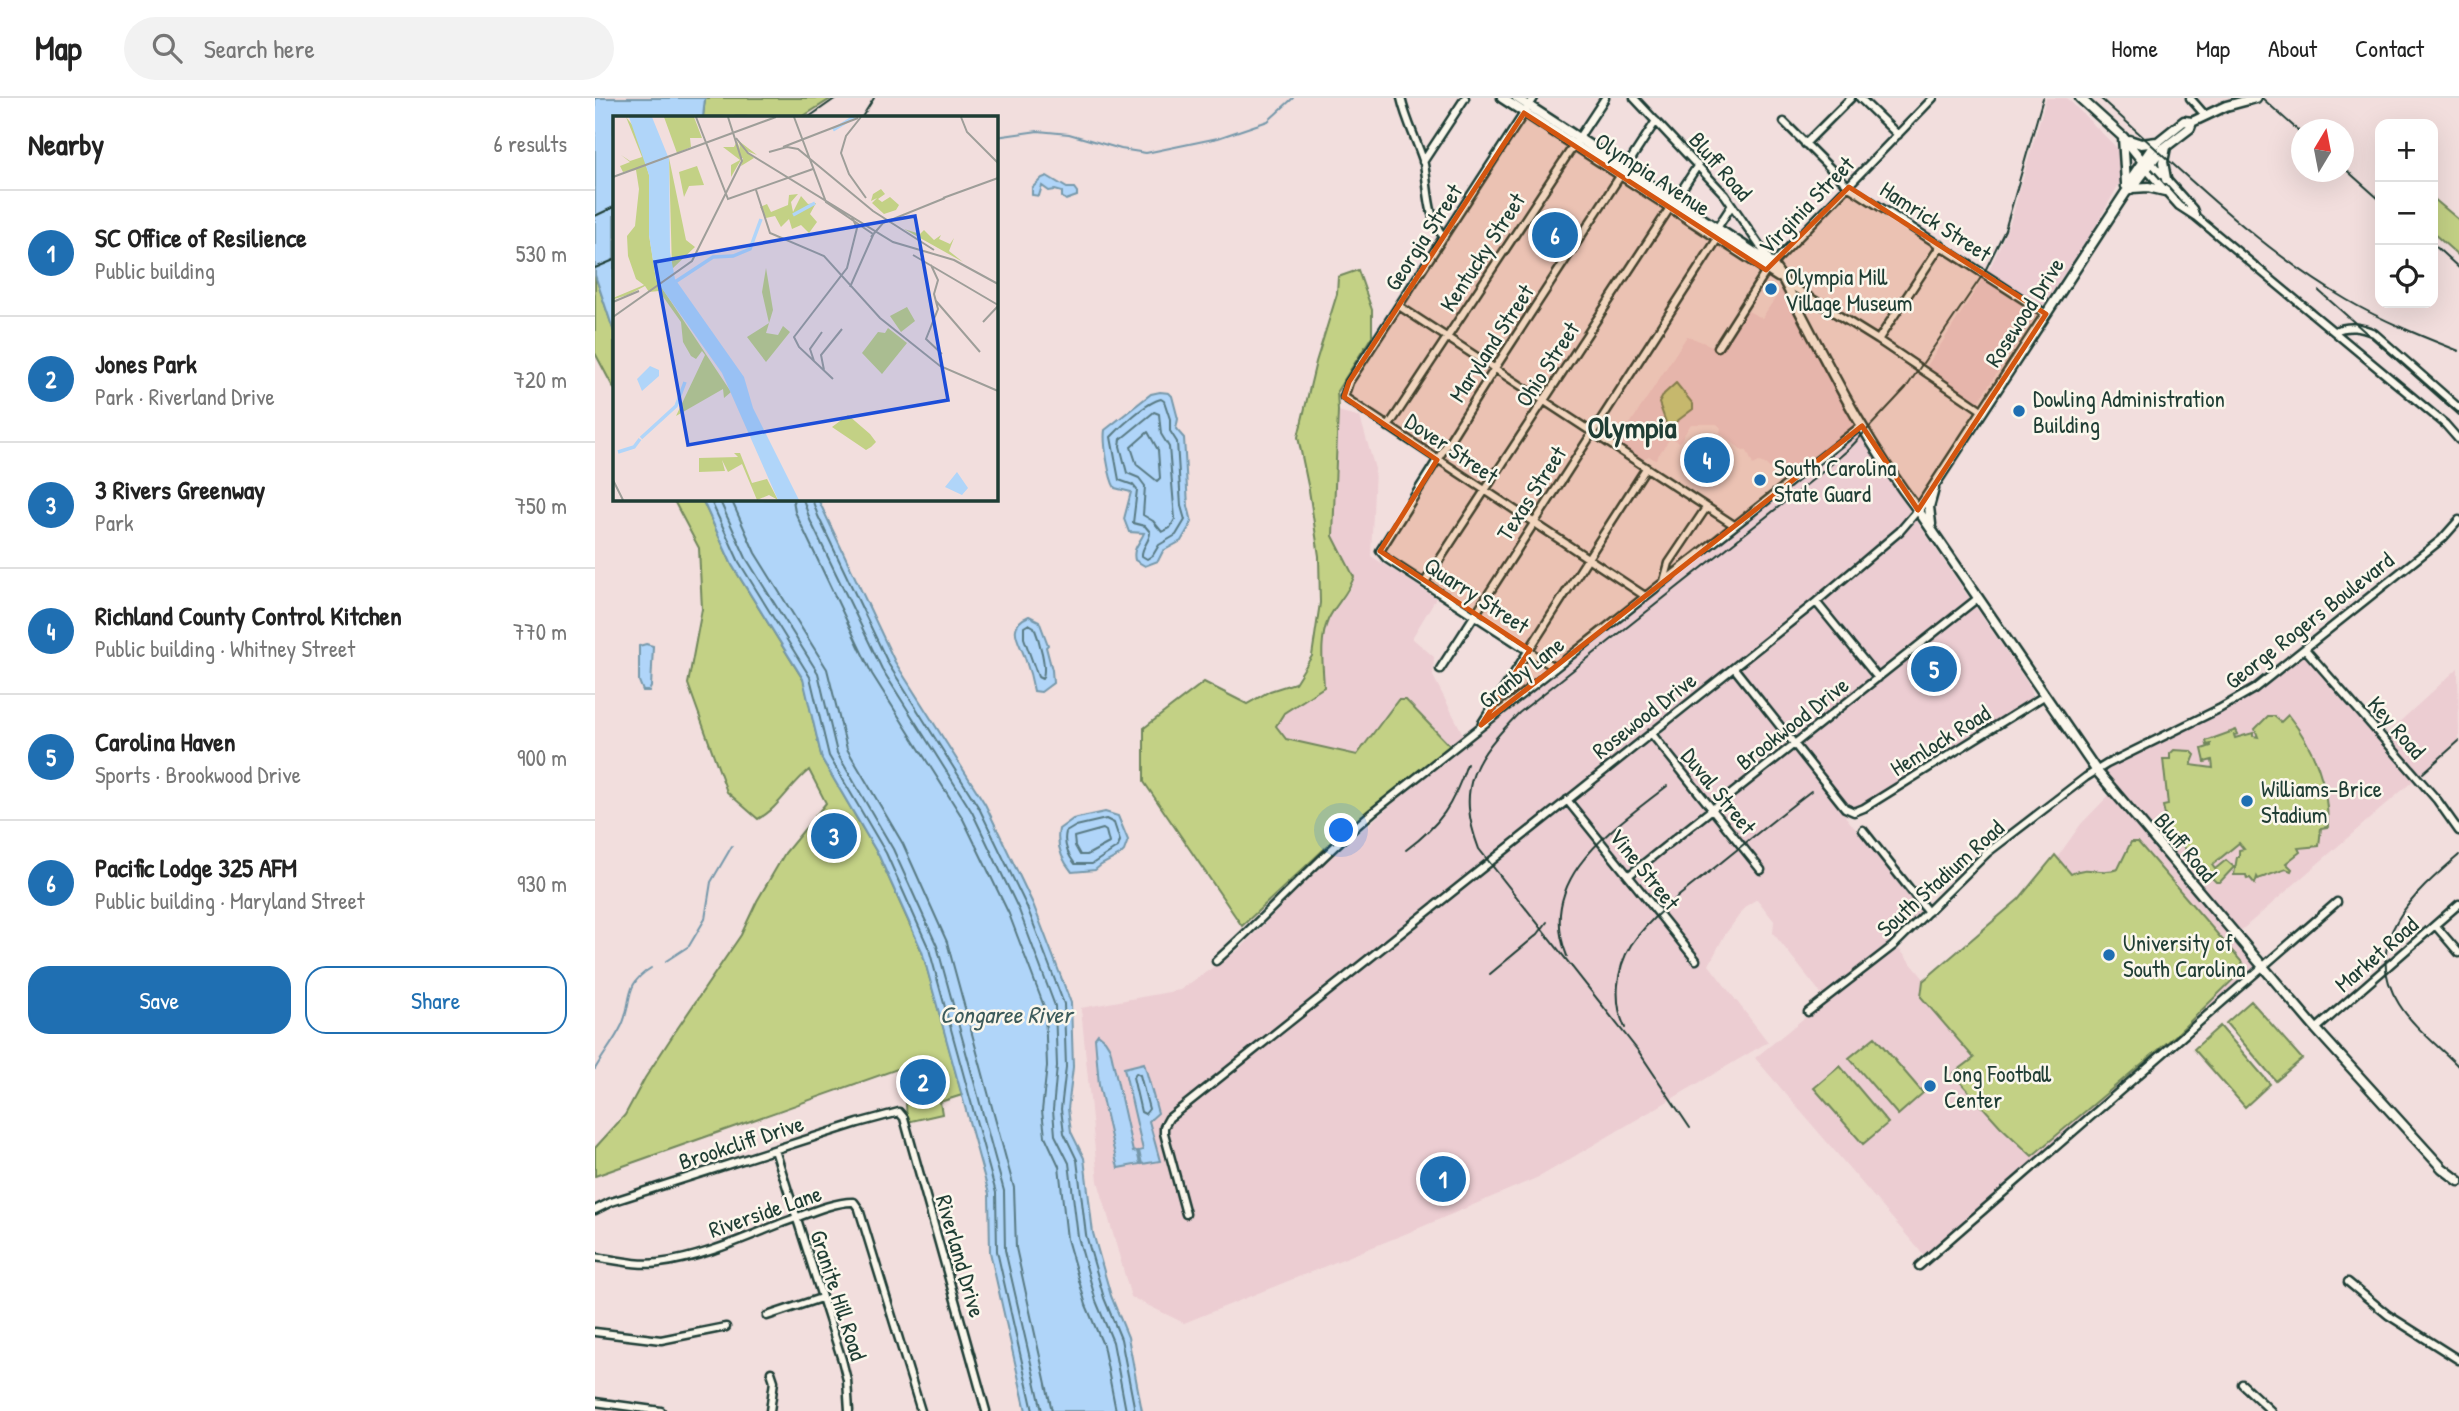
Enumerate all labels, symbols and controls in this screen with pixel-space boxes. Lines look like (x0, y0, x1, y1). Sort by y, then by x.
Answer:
search box (124, 17, 614, 80)
text: Map (35, 26, 82, 70)
icon: search (148, 29, 186, 67)
text: Search here (204, 31, 315, 66)
text: Home (2111, 32, 2158, 64)
text: Map (2196, 32, 2230, 64)
text: About (2268, 32, 2317, 64)
text: Contact (2355, 32, 2424, 64)
inset map (613, 116, 997, 500)
north arrow (2291, 119, 2354, 182)
map controls (2375, 119, 2438, 308)
button: + (2375, 119, 2438, 182)
text: Nearby (28, 124, 104, 164)
street label: Olympia Avenue (1589, 125, 1717, 223)
street label: Bluff Road (1682, 125, 1760, 207)
text: 6 results (494, 128, 567, 159)
street label: Virginia Street (1751, 148, 1862, 261)
street label: Hamrick Street (1874, 173, 1998, 269)
street label: Georgia Street (1377, 177, 1470, 296)
button: − (2375, 182, 2438, 245)
street label: Kentucky Street (1432, 186, 1533, 317)
pin: 6 (1532, 209, 1578, 261)
text: SC Office of Resilience (95, 220, 307, 255)
text: 1 (47, 238, 55, 269)
text: 530 m (516, 238, 567, 269)
button: locate (2375, 245, 2438, 308)
street label: Rosewood Drive (1977, 251, 2071, 373)
text: Public building (95, 255, 215, 286)
place label: Olympia Mill Village Museum (1785, 261, 1912, 318)
street label: Maryland Street (1441, 277, 1541, 408)
marker: Olympia Mill Village Museum (1763, 281, 1779, 297)
street label: Ohio Street (1508, 315, 1587, 413)
text: Jones Park (95, 346, 197, 381)
text: 2 (46, 364, 56, 395)
text: 720 m (514, 364, 567, 395)
text: Park · Riverland Drive (95, 381, 275, 412)
place label: Dowling Administration Building (2033, 383, 2225, 440)
marker: Dowling Administration Building (2011, 403, 2027, 419)
street label: Dover Street (1399, 405, 1506, 491)
district label: Olympia (1587, 407, 1677, 448)
pin: 4 (1684, 434, 1730, 486)
street label: Texas Street (1489, 439, 1574, 546)
place label: South Carolina State Guard (1774, 452, 1896, 509)
text: 3 Rivers Greenway (95, 472, 265, 507)
marker: South Carolina State Guard (1752, 472, 1768, 488)
text: 3 (46, 490, 56, 521)
text: 750 m (515, 490, 567, 521)
text: Park (95, 507, 133, 538)
street label: George Rogers Boulevard (2218, 544, 2400, 696)
street label: Quarry Street (1418, 549, 1536, 641)
text: Richland County Control Kitchen (95, 598, 402, 633)
text: 4 (47, 616, 55, 647)
text: 770 m (513, 616, 567, 647)
street label: Granby Lane (1472, 629, 1570, 715)
text: Public building · Whitney Street (95, 633, 355, 664)
pin: 5 (1911, 643, 1957, 695)
street label: Rosewood Drive (1585, 664, 1703, 766)
street label: Brookwood Drive (1729, 669, 1855, 777)
street label: Key Road (2361, 689, 2433, 765)
street label: Hemlock Road (1884, 697, 1996, 783)
text: Carolina Haven (95, 724, 235, 759)
street label: Duval Street (1674, 741, 1764, 842)
text: 5 (46, 742, 56, 773)
text: 900 m (517, 742, 567, 773)
text: Sports · Brookwood Drive (95, 759, 301, 790)
place label: Williams-Brice Stadium (2261, 773, 2382, 830)
marker: Williams-Brice Stadium (2239, 793, 2255, 809)
street label: Bluff Road (2148, 806, 2224, 888)
pin: 3 (811, 810, 857, 862)
street label: South Stadium Road (1870, 812, 2010, 943)
your location (1324, 813, 1358, 847)
street label: Vine Street (1603, 822, 1688, 917)
text: Pacific Lodge 325 AFM (95, 850, 297, 885)
text: 6 (46, 868, 56, 899)
text: 930 m (517, 868, 567, 899)
text: Public building · Maryland Street (95, 885, 365, 916)
street label: Market Road (2328, 909, 2424, 999)
place label: University of South Carolina (2123, 927, 2245, 984)
marker: University of South Carolina (2101, 947, 2117, 963)
button: Save (28, 966, 291, 1034)
button: Share (305, 966, 567, 1034)
water label: Congaree River (940, 998, 1075, 1031)
pin: 2 (900, 1056, 946, 1108)
place label: Long Football Center (1944, 1058, 2052, 1115)
marker: Long Football Center (1922, 1078, 1938, 1094)
street label: Brookcliff Drive (675, 1107, 807, 1177)
pin: 1 (1420, 1153, 1466, 1205)
street label: Riverside Lane (704, 1177, 826, 1245)
street label: Riverland Drive (929, 1191, 993, 1321)
street label: Granite Hill Road (803, 1226, 875, 1364)

